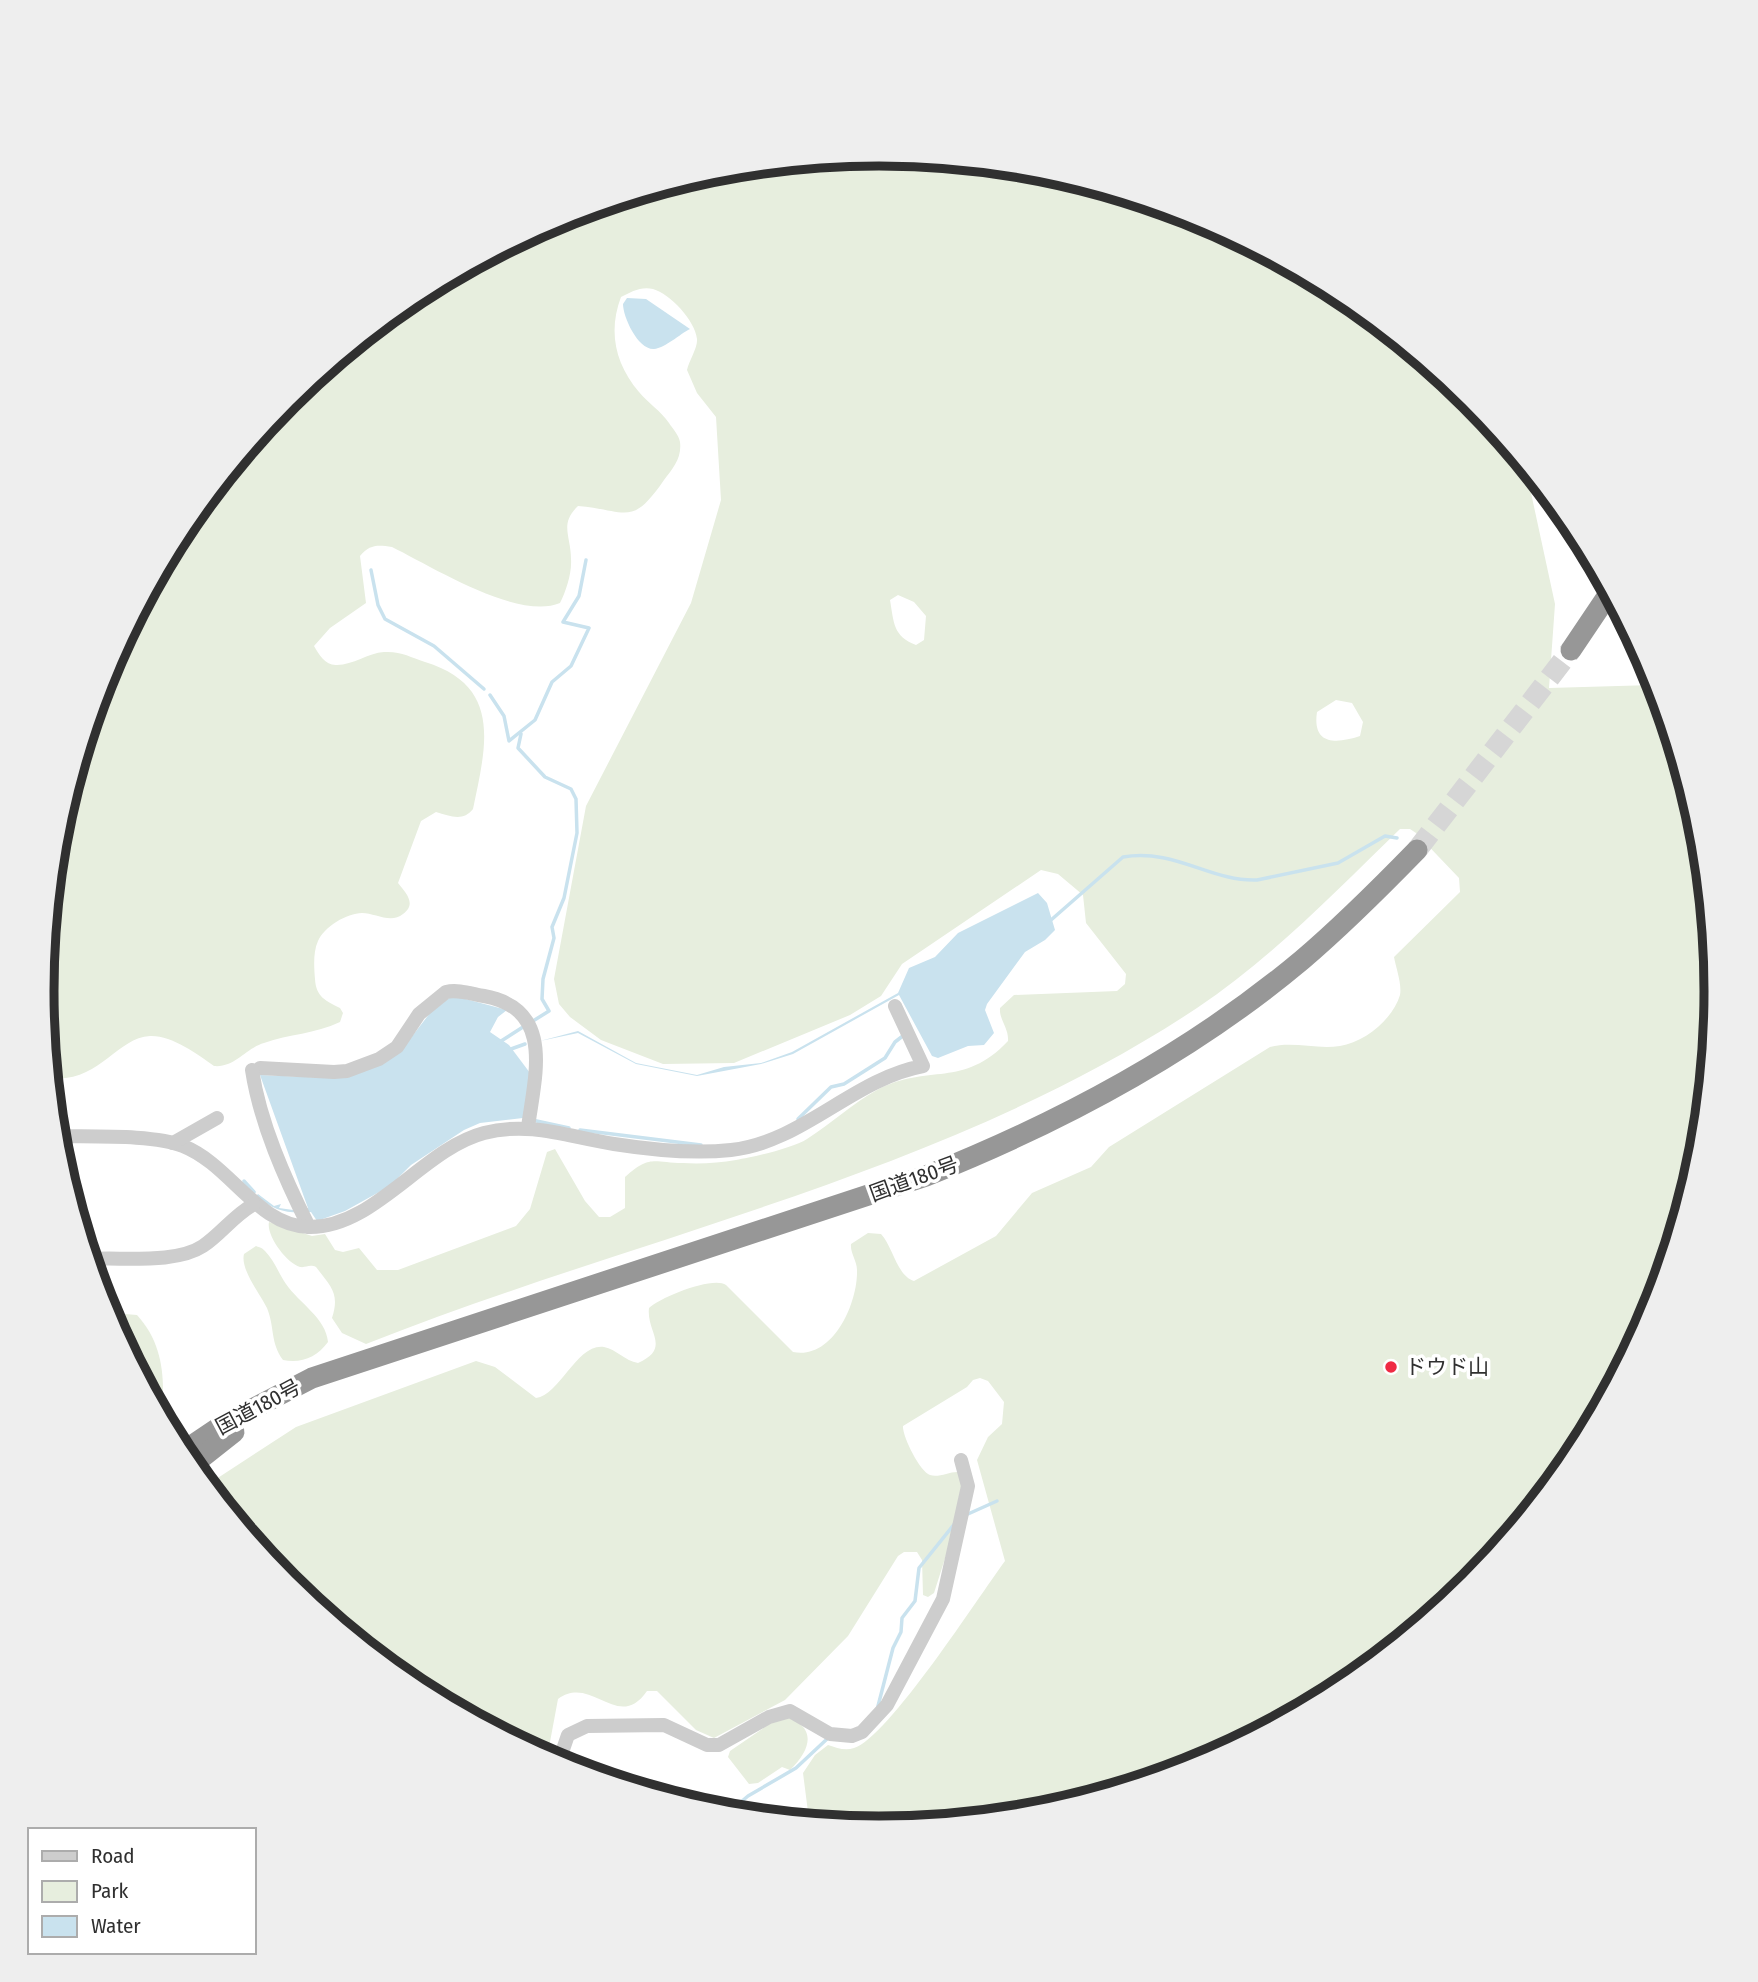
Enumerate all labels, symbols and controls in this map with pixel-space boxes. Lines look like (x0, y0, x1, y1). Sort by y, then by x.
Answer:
street label: 国道180号 (866, 1151, 962, 1207)
place label: ドウド山 (1405, 1354, 1489, 1380)
marker: ドウド山 (1383, 1359, 1399, 1375)
street label: 国道180号 (211, 1374, 305, 1440)
legend (28, 1828, 256, 1954)
text: Road (91, 1843, 135, 1869)
text: Park (91, 1878, 129, 1904)
text: Water (91, 1913, 141, 1939)

